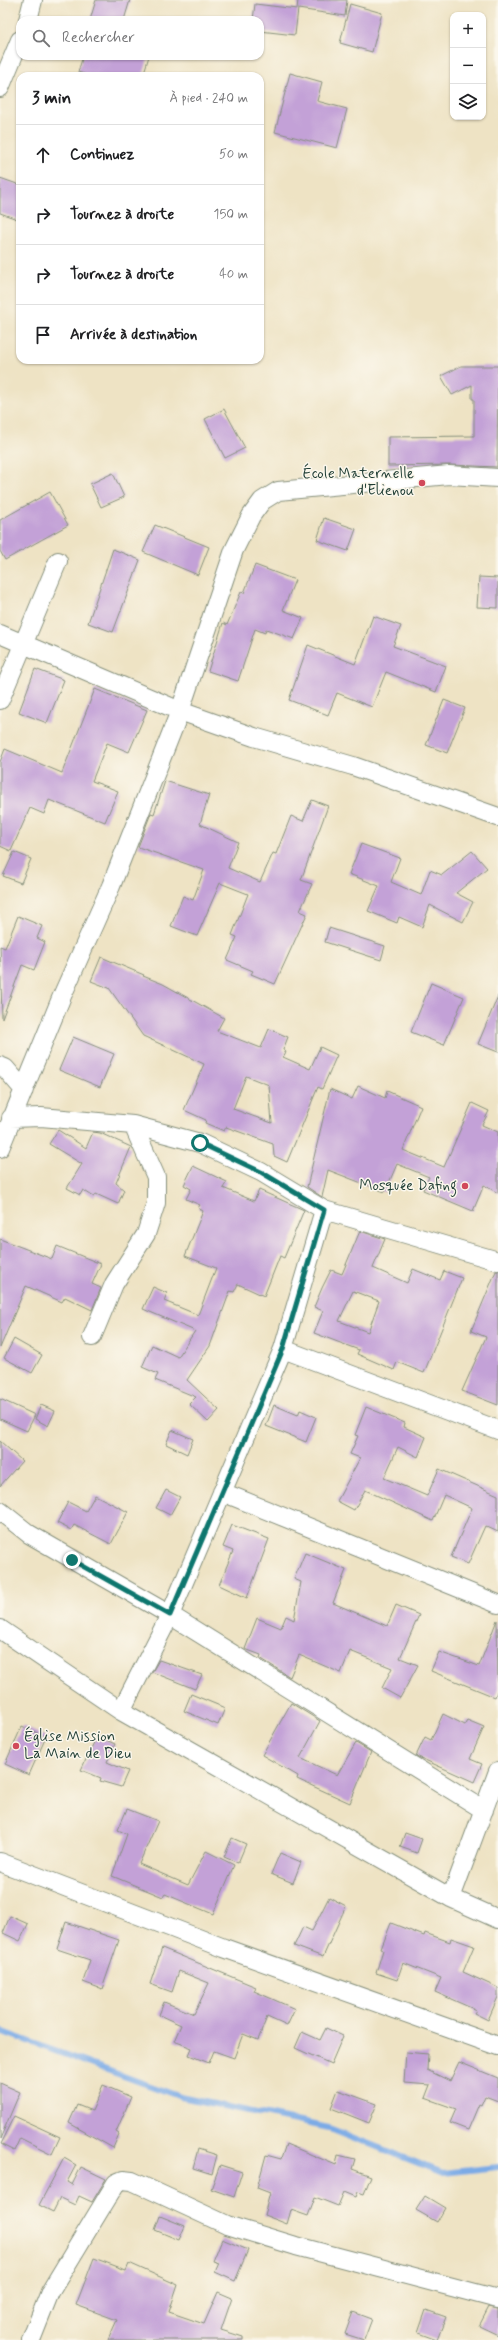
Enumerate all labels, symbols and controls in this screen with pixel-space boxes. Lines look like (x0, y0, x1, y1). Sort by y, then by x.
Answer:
map controls (450, 12, 486, 120)
button: + (450, 12, 486, 48)
search box (16, 16, 264, 60)
icon: search (30, 27, 52, 49)
text: Rechercher (62, 28, 135, 48)
button: − (450, 48, 486, 84)
button: layers (450, 84, 486, 120)
text: 3 min (32, 87, 71, 109)
text: À pied · 240 m (169, 90, 248, 107)
icon: ahead (32, 144, 54, 166)
text: Continuez (70, 145, 134, 165)
text: 50 m (219, 146, 248, 163)
icon: right (32, 204, 54, 226)
text: Tournez à droite (70, 205, 174, 225)
text: 150 m (214, 206, 248, 223)
icon: right (32, 264, 54, 286)
text: Tournez à droite (70, 265, 174, 285)
text: 40 m (219, 266, 248, 283)
icon: arrive (32, 324, 54, 346)
text: Arrivée à destination (70, 325, 197, 345)
place label: École Maternelle d'Elienou (303, 463, 414, 501)
marker: École Maternelle d'Elienou (417, 478, 427, 488)
route start (191, 1134, 209, 1152)
place label: Mosquée Dafing (359, 1176, 457, 1197)
marker: Mosquée Dafing (460, 1181, 470, 1191)
route end (63, 1551, 81, 1569)
place label: Église Mission La Main de Dieu (24, 1726, 131, 1764)
marker: Église Mission La Main de Dieu (11, 1741, 21, 1751)

